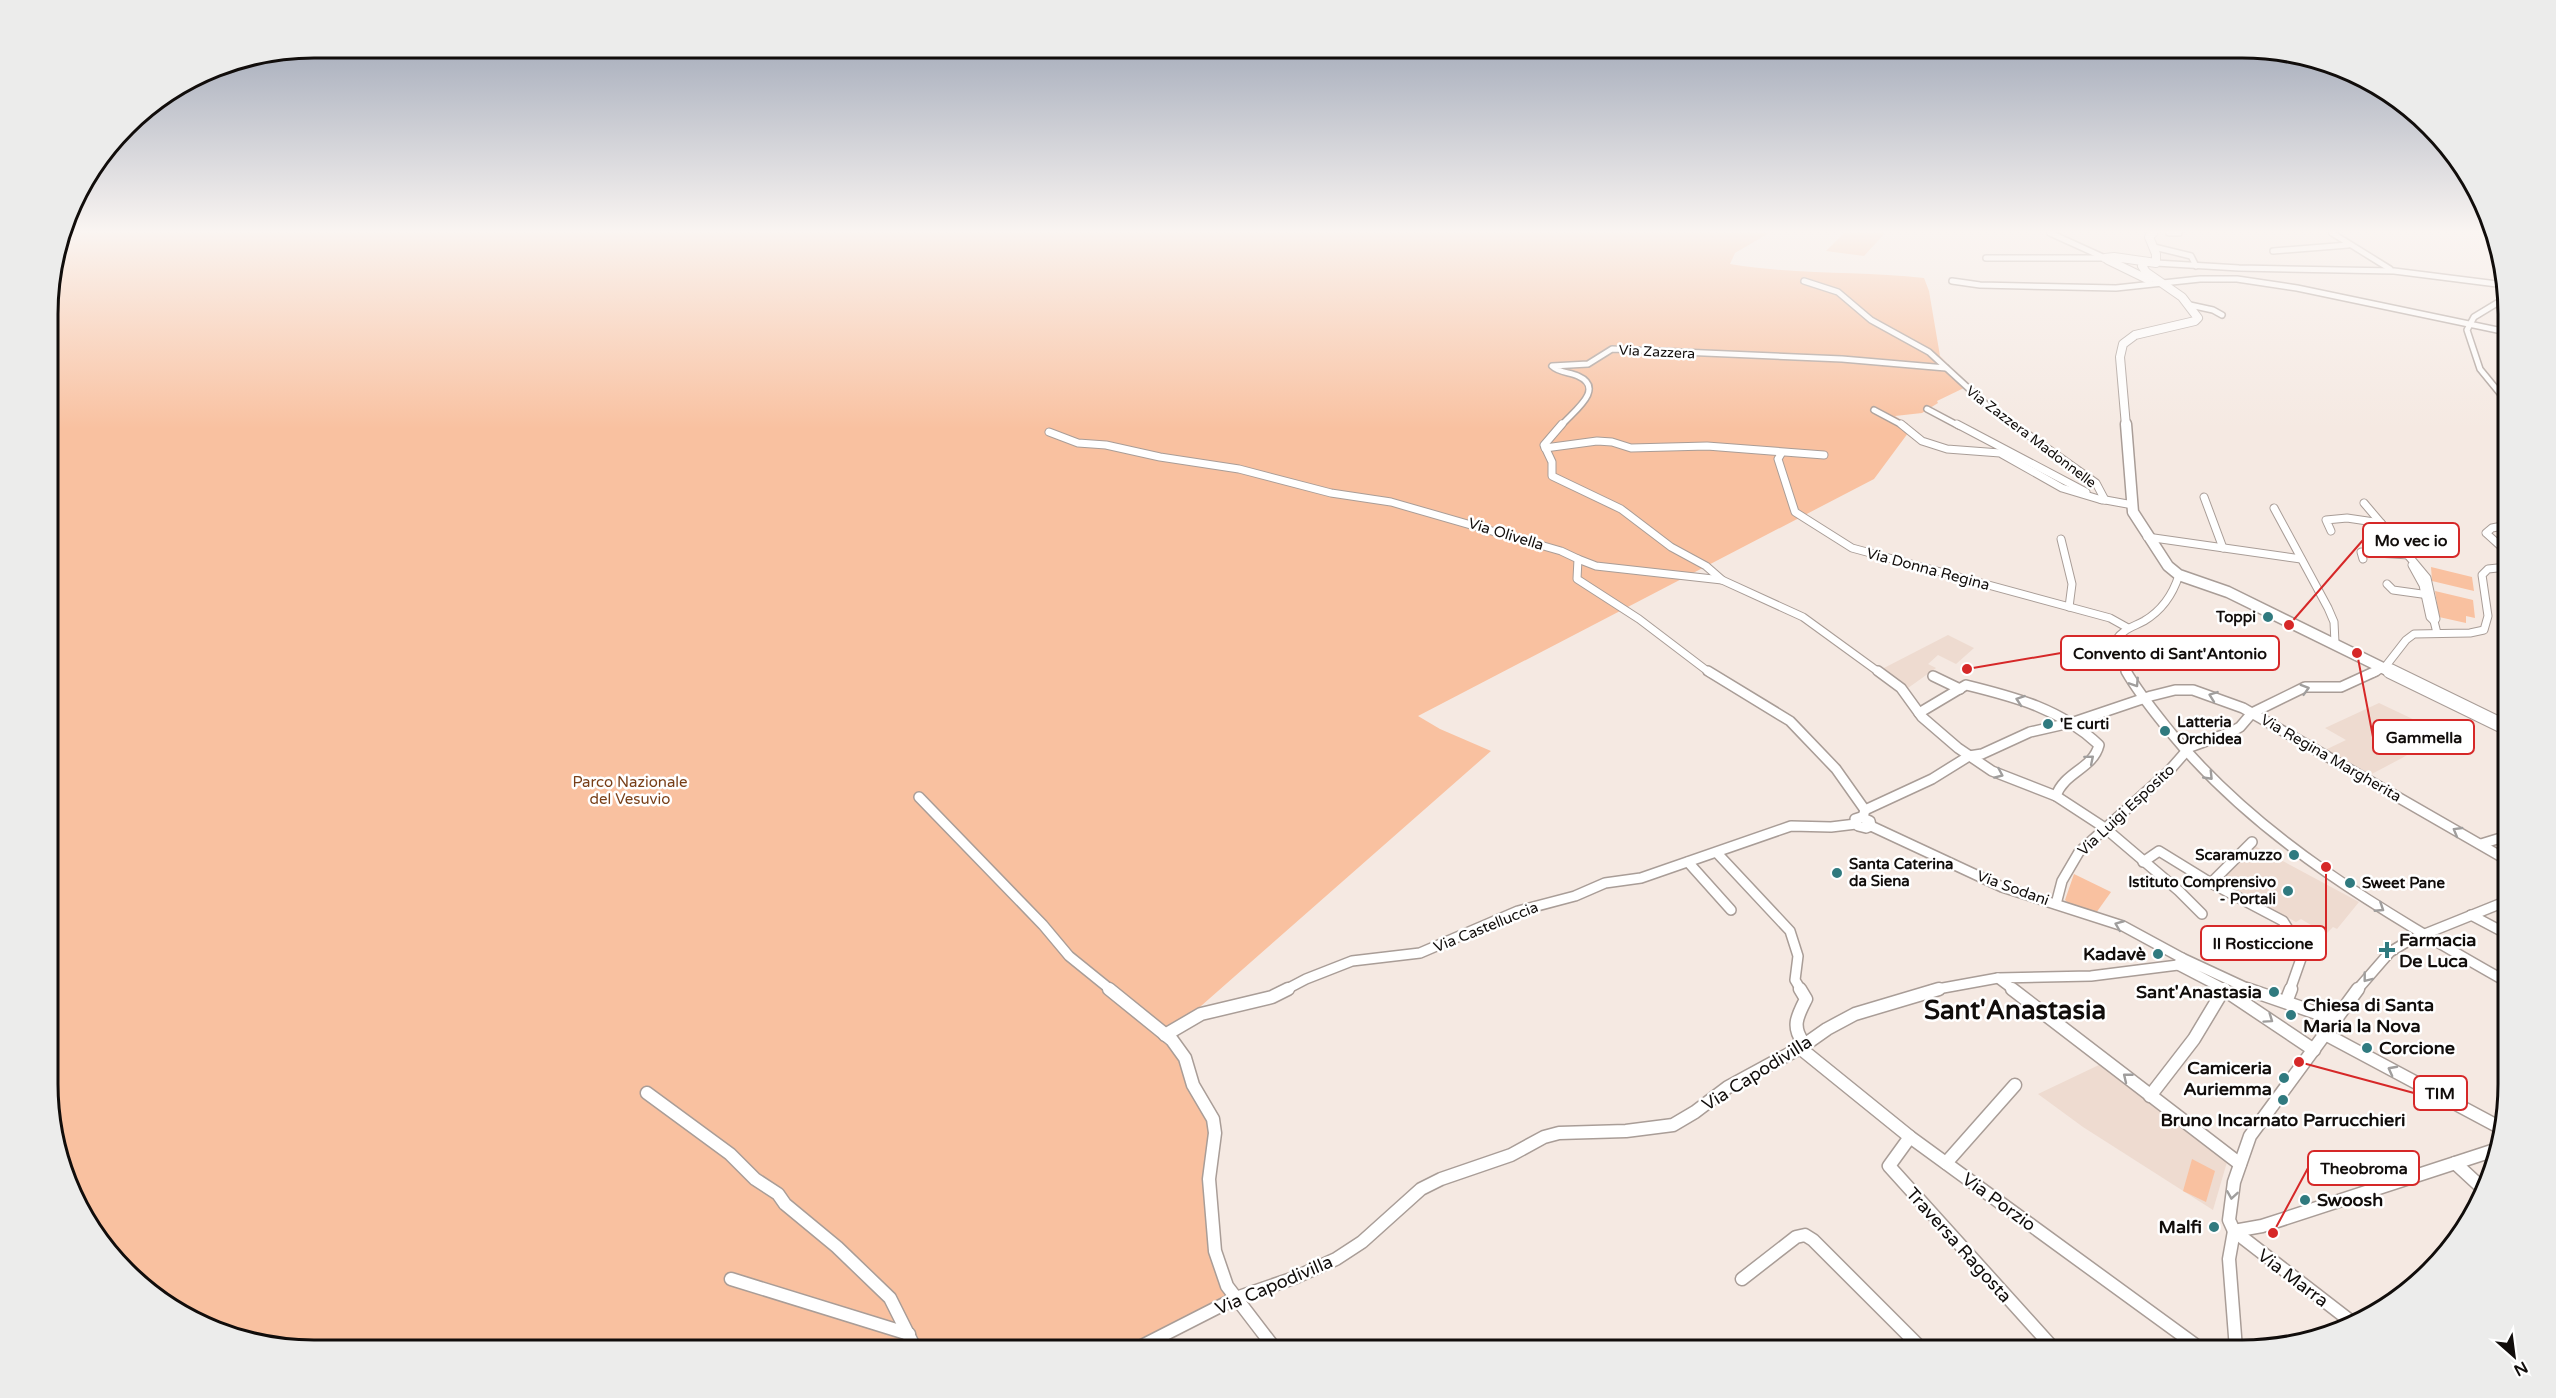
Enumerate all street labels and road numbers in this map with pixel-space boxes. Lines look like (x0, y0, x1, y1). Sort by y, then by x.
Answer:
street label: Via Zazzera (1618, 342, 1696, 362)
street label: Via Zazzera Madonnelle (1963, 382, 2100, 492)
street label: Via Olivella (1466, 514, 1546, 554)
street label: Via Donna Regina (1864, 544, 1992, 594)
street label: Via Regina Margherita (2258, 710, 2404, 806)
street label: Via Luigi Esposito (2074, 760, 2178, 860)
street label: Via Sodani (1974, 867, 2052, 909)
street label: Via Castelluccia (1431, 898, 1541, 956)
street label: Via Capodivilla (1698, 1030, 1816, 1116)
street label: Via Porzio (1958, 1168, 2040, 1236)
street label: Traversa Ragosta (1901, 1183, 2017, 1307)
street label: Via Marra (2253, 1244, 2333, 1312)
street label: Via Capodivilla (1212, 1250, 1336, 1320)

